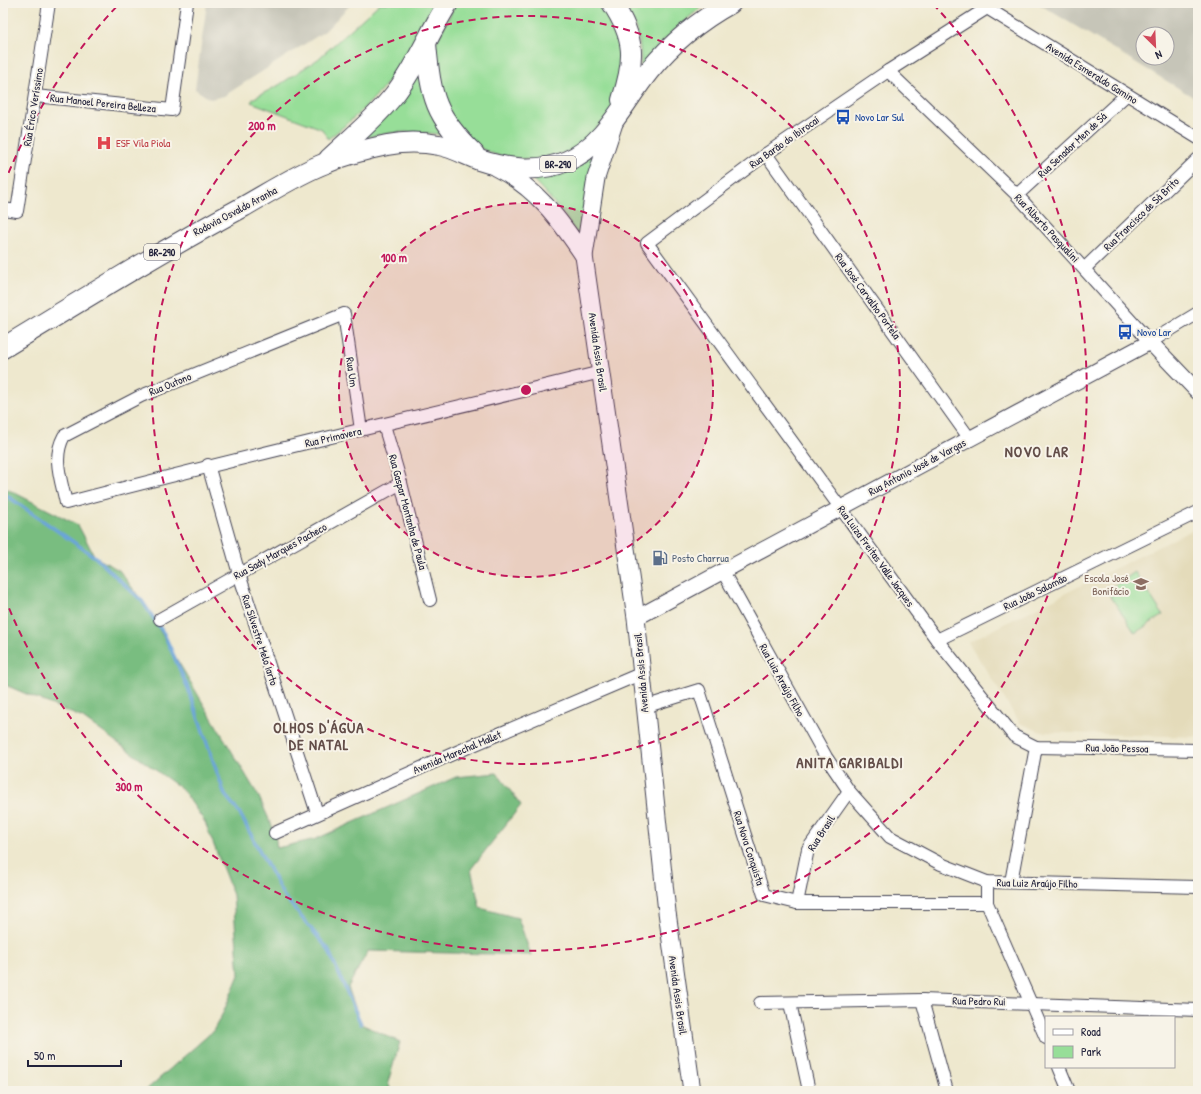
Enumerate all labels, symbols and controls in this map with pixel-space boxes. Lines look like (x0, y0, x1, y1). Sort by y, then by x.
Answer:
north arrow (1135, 26, 1175, 66)
street label: Avenida Esmeraldo Gamino (1044, 39, 1141, 107)
text: N (1153, 48, 1165, 63)
street label: Rua Érico Veríssimo (20, 66, 46, 147)
street label: Rua Manoel Pereira Belleza (49, 90, 157, 116)
bus stop icon: Novo Lar Sul (834, 108, 852, 126)
street label: Rua Senador Men de Sá (1035, 109, 1110, 181)
place label: Novo Lar Sul (855, 110, 904, 124)
street label: Rua Barão do Ibirocaí (746, 113, 822, 171)
text: 200 m (248, 117, 276, 134)
hospital icon: ESF Vila Piola (95, 134, 113, 152)
place label: ESF Vila Piola (116, 136, 171, 150)
road number: BR-290 (540, 156, 576, 172)
street label: Rua Francisco de Sá Brito (1100, 174, 1182, 254)
street label: Rodovia Osvaldo Aranha (191, 183, 280, 239)
street label: Rua Alberto Pasqualini (1012, 191, 1082, 265)
road number: BR-290 (144, 244, 180, 260)
text: 100 m (381, 249, 407, 266)
street label: Rua José Carvalho Portela (832, 250, 904, 342)
street label: Avenida Assis Brasil (586, 312, 610, 392)
bus stop icon: Novo Lar (1116, 323, 1134, 341)
place label: Novo Lar (1137, 325, 1172, 339)
street label: Rua Um (343, 356, 361, 388)
street label: Rua Outono (147, 369, 194, 399)
centre of rings (519, 383, 533, 397)
street label: Rua Primavera (303, 424, 363, 450)
street label: Rua Antonio José de Vargas (866, 435, 968, 499)
district label: NOVO LAR (1005, 441, 1069, 462)
street label: Rua Gaspar Montanha de Paula (386, 453, 430, 572)
street label: Rua Luiza Freitas Valle Jacques (835, 503, 917, 609)
street label: Rua Sady Marques Pacheco (231, 519, 330, 582)
fuel station icon: Posto Charrua (651, 549, 669, 567)
place label: Posto Charrua (672, 551, 730, 565)
street label: Rua João Salomão (1001, 570, 1070, 613)
place label: Escola José Bonifácio (1084, 571, 1130, 598)
school or university icon: Escola José Bonifácio (1132, 575, 1150, 593)
street label: Rua Silvestre Melo Iarto (239, 593, 281, 688)
street label: Avenida Assis Brasil (631, 633, 651, 713)
street label: Rua Luiz Araújo Filho (756, 641, 808, 719)
district label: OLHOS D'ÁGUA DE NATAL (273, 717, 365, 755)
street label: Avenida Marechal Mallet (411, 727, 503, 777)
street label: Rua João Pessoa (1085, 740, 1149, 756)
district label: ANITA GARIBALDI (796, 752, 904, 773)
text: 300 m (115, 778, 143, 795)
street label: Rua Nova Conquista (730, 809, 768, 888)
street label: Rua Brasil (804, 812, 838, 854)
street label: Rua Luiz Araújo Filho (996, 875, 1078, 891)
street label: Avenida Assis Brasil (666, 955, 690, 1035)
street label: Rua Pedro Rui (952, 994, 1006, 1008)
legend (1045, 1016, 1175, 1068)
text: Road (1081, 1023, 1101, 1040)
scale bar (28, 1042, 121, 1068)
text: Park (1081, 1043, 1101, 1060)
text: 50 m (34, 1047, 55, 1064)

